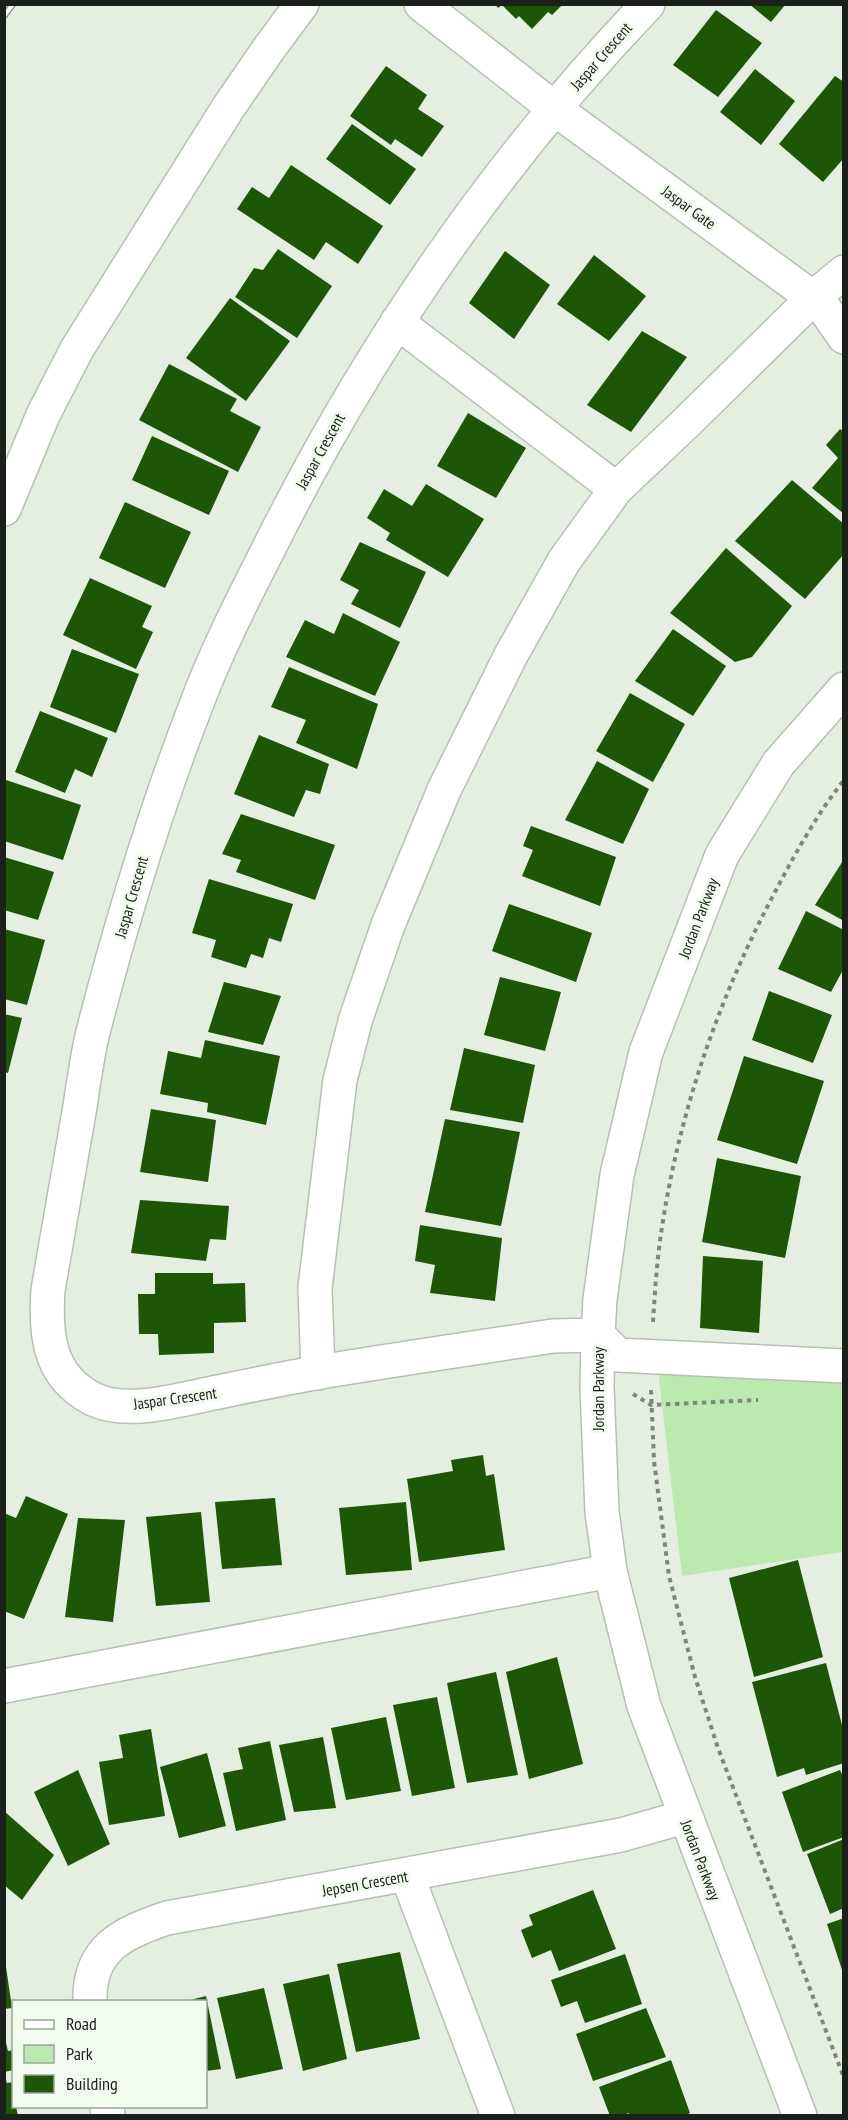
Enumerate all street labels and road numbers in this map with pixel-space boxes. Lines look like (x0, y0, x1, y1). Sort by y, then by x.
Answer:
street label: Jaspar Crescent (565, 17, 636, 95)
street label: Jaspar Gate (657, 180, 720, 233)
street label: Jaspar Crescent (290, 409, 349, 493)
street label: Jaspar Crescent (110, 853, 152, 941)
street label: Jordan Parkway (673, 875, 722, 962)
street label: Jordan Parkway (588, 1347, 608, 1432)
street label: Jaspar Crescent (131, 1382, 218, 1414)
street label: Jordan Parkway (676, 1816, 725, 1903)
street label: Jepsen Crescent (320, 1866, 410, 1901)

